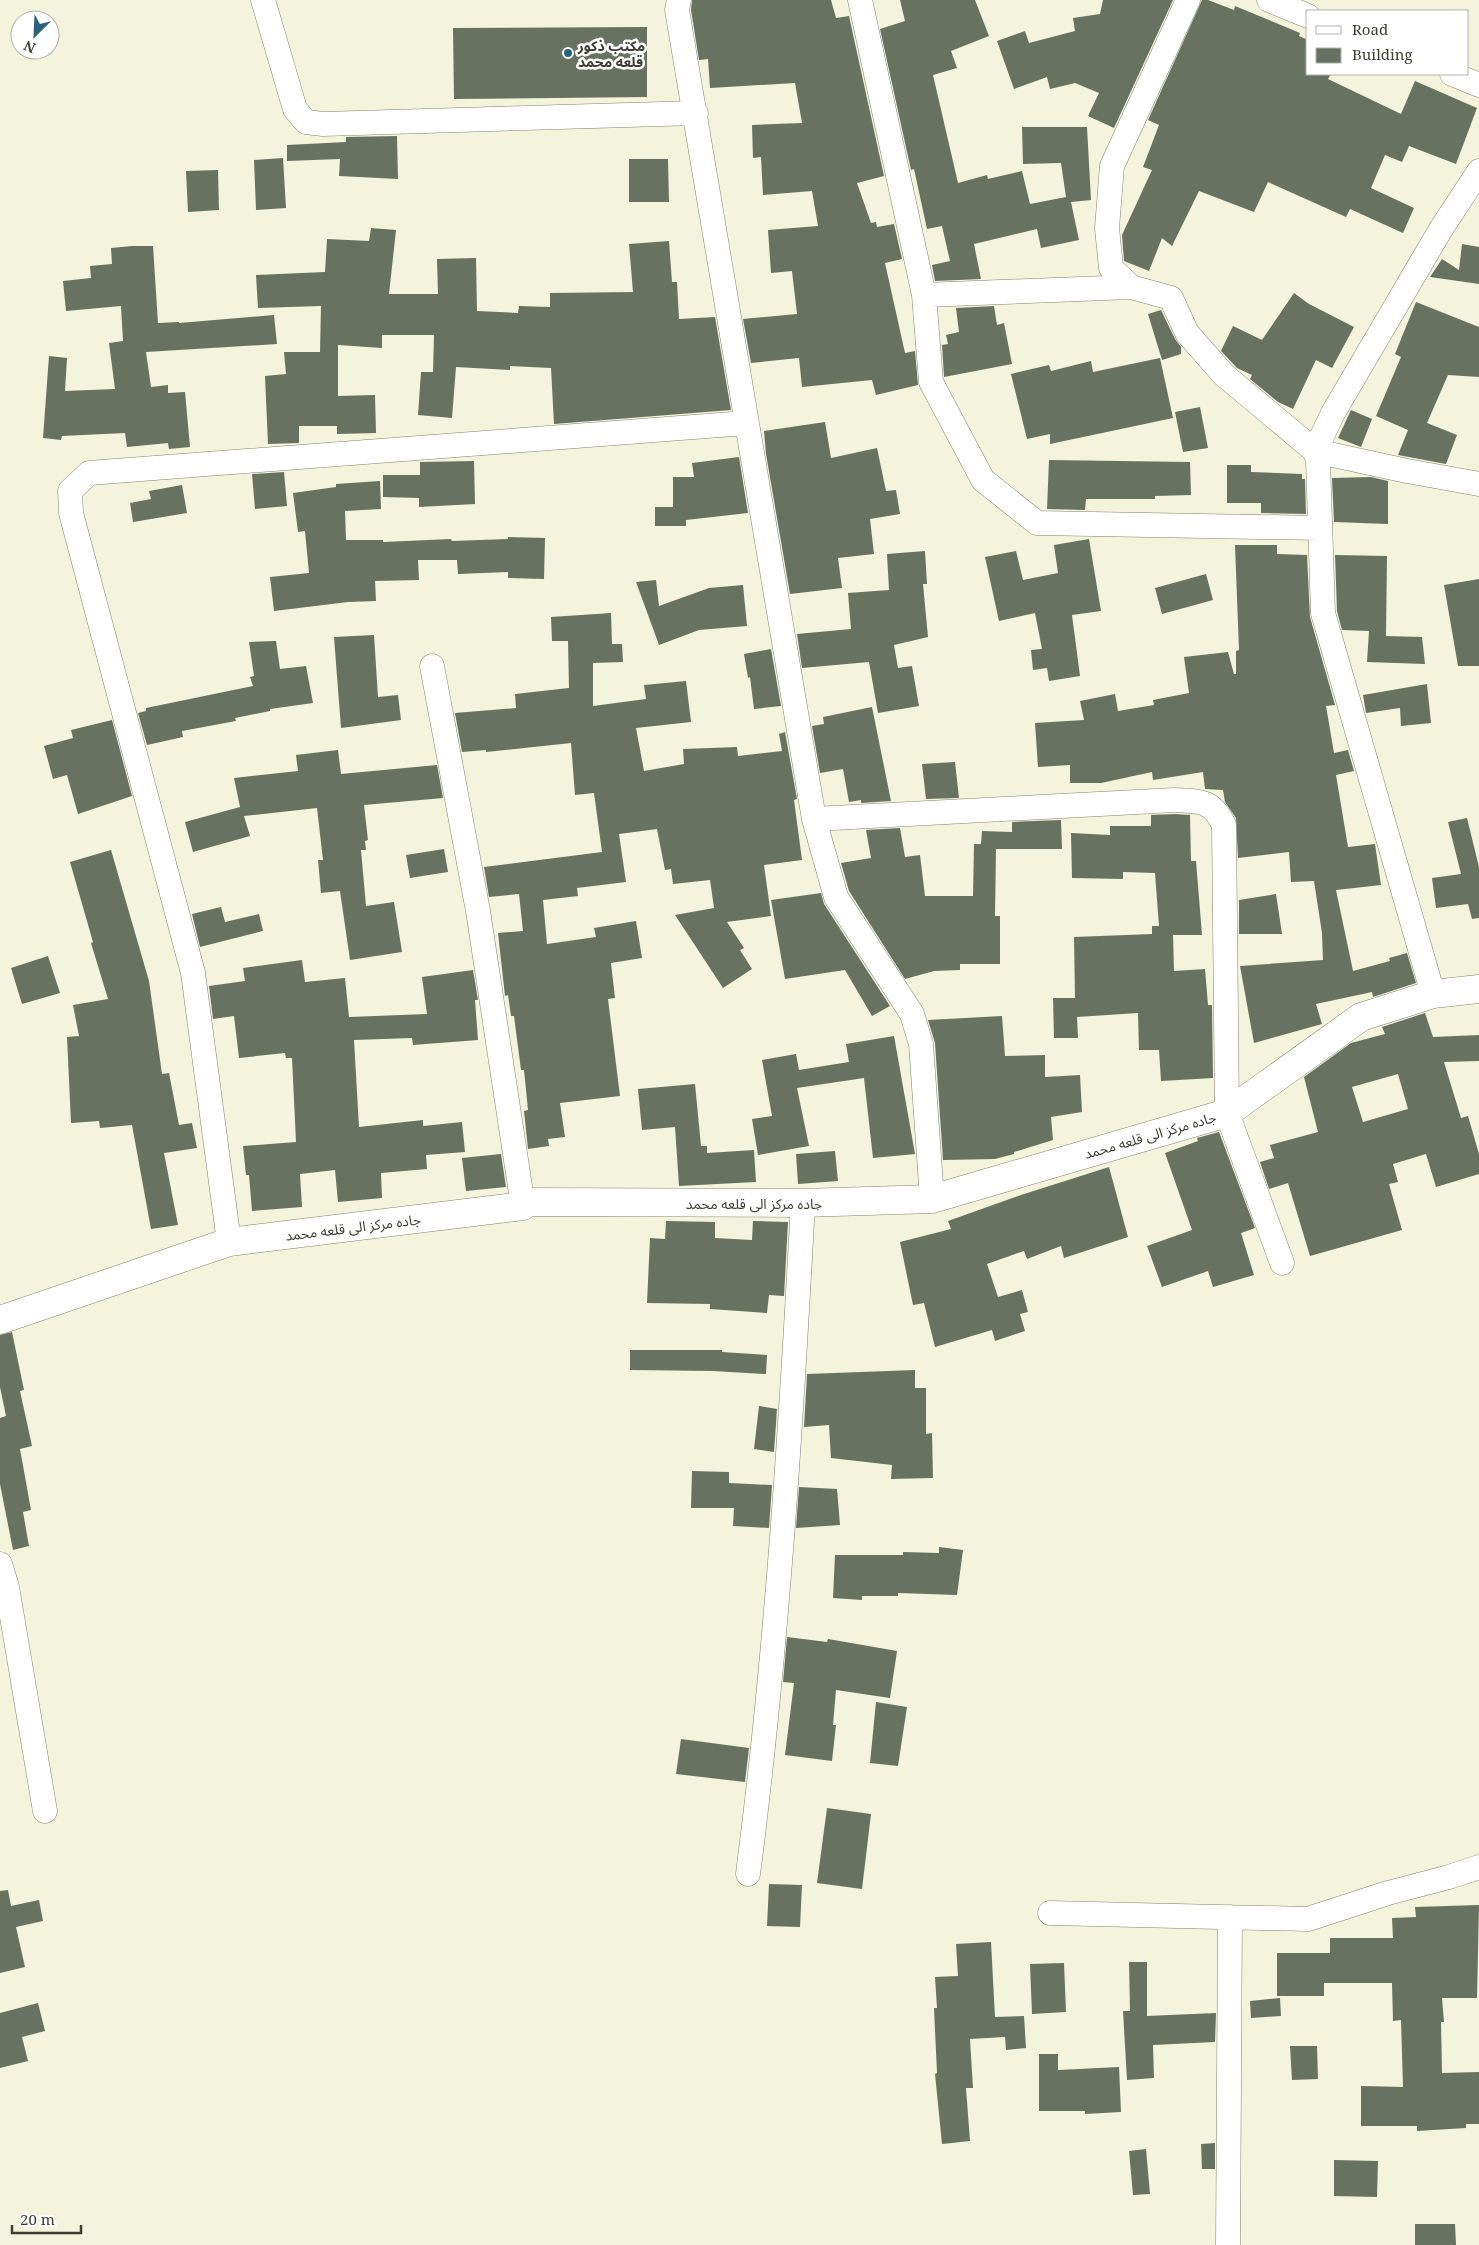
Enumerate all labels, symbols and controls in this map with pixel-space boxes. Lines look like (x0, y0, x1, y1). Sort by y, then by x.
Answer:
north arrow (10, 10, 60, 60)
legend (1306, 10, 1469, 75)
text: Road (1352, 19, 1388, 39)
text: N (21, 36, 38, 58)
place label: مکتب ذکور قلعه محمد (577, 36, 645, 71)
text: Building (1352, 44, 1413, 64)
marker: مکتب ذکور قلعه محمد (562, 47, 574, 59)
street label: جاده مرکز الی قلعه محمد (1082, 1107, 1218, 1163)
street label: جاده مرکز الی قلعه محمد (686, 1194, 822, 1213)
street label: جاده مرکز الی قلعه محمد (284, 1209, 422, 1245)
scale bar (12, 2202, 81, 2234)
text: 20 m (20, 2209, 55, 2229)

